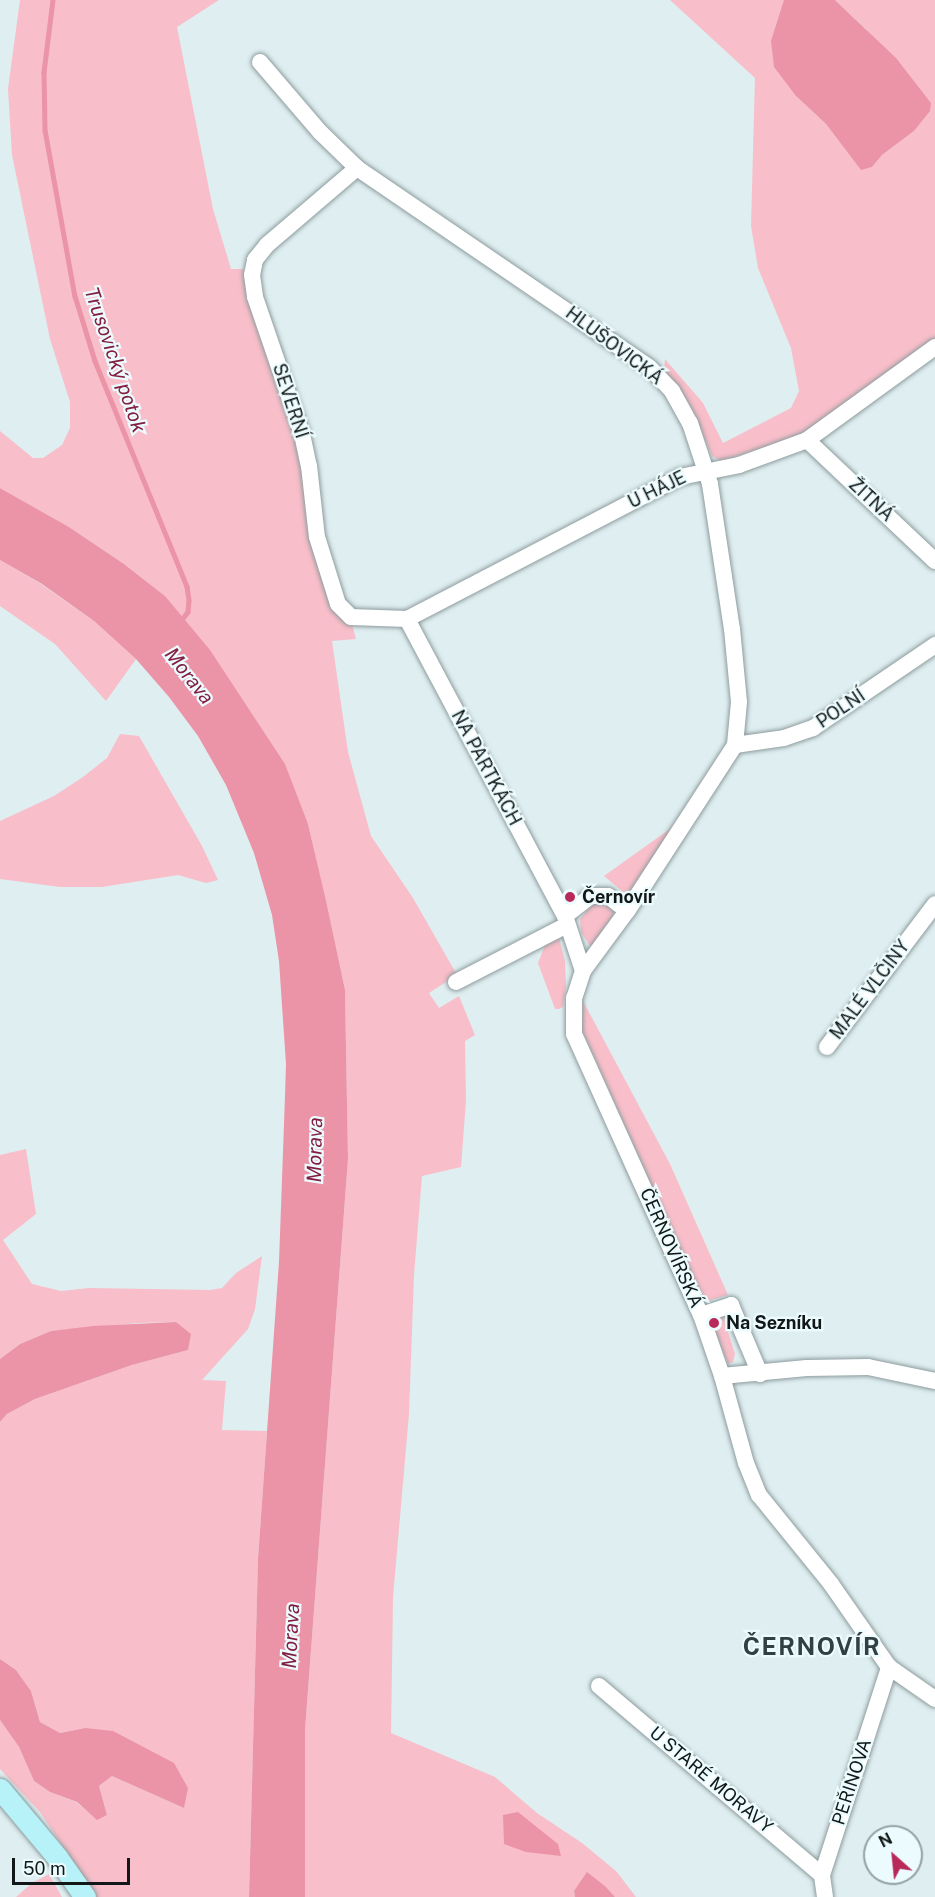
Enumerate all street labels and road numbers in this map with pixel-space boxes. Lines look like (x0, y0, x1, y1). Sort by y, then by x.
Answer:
street label: HLUŠOVICKÁ (561, 302, 667, 390)
street label: SEVERNÍ (268, 361, 312, 441)
street label: U HÁJE (624, 467, 690, 513)
street label: ŽITNÁ (844, 474, 898, 526)
street label: POLNÍ (813, 685, 869, 733)
street label: NA PARTKÁCH (447, 707, 525, 829)
street label: MALÉ VLČINY (826, 936, 914, 1044)
street label: ČERNOVÍRSKÁ (635, 1185, 707, 1311)
street label: U STARÉ MORAVY (645, 1722, 777, 1838)
street label: PEŘINOVA (828, 1736, 876, 1828)

